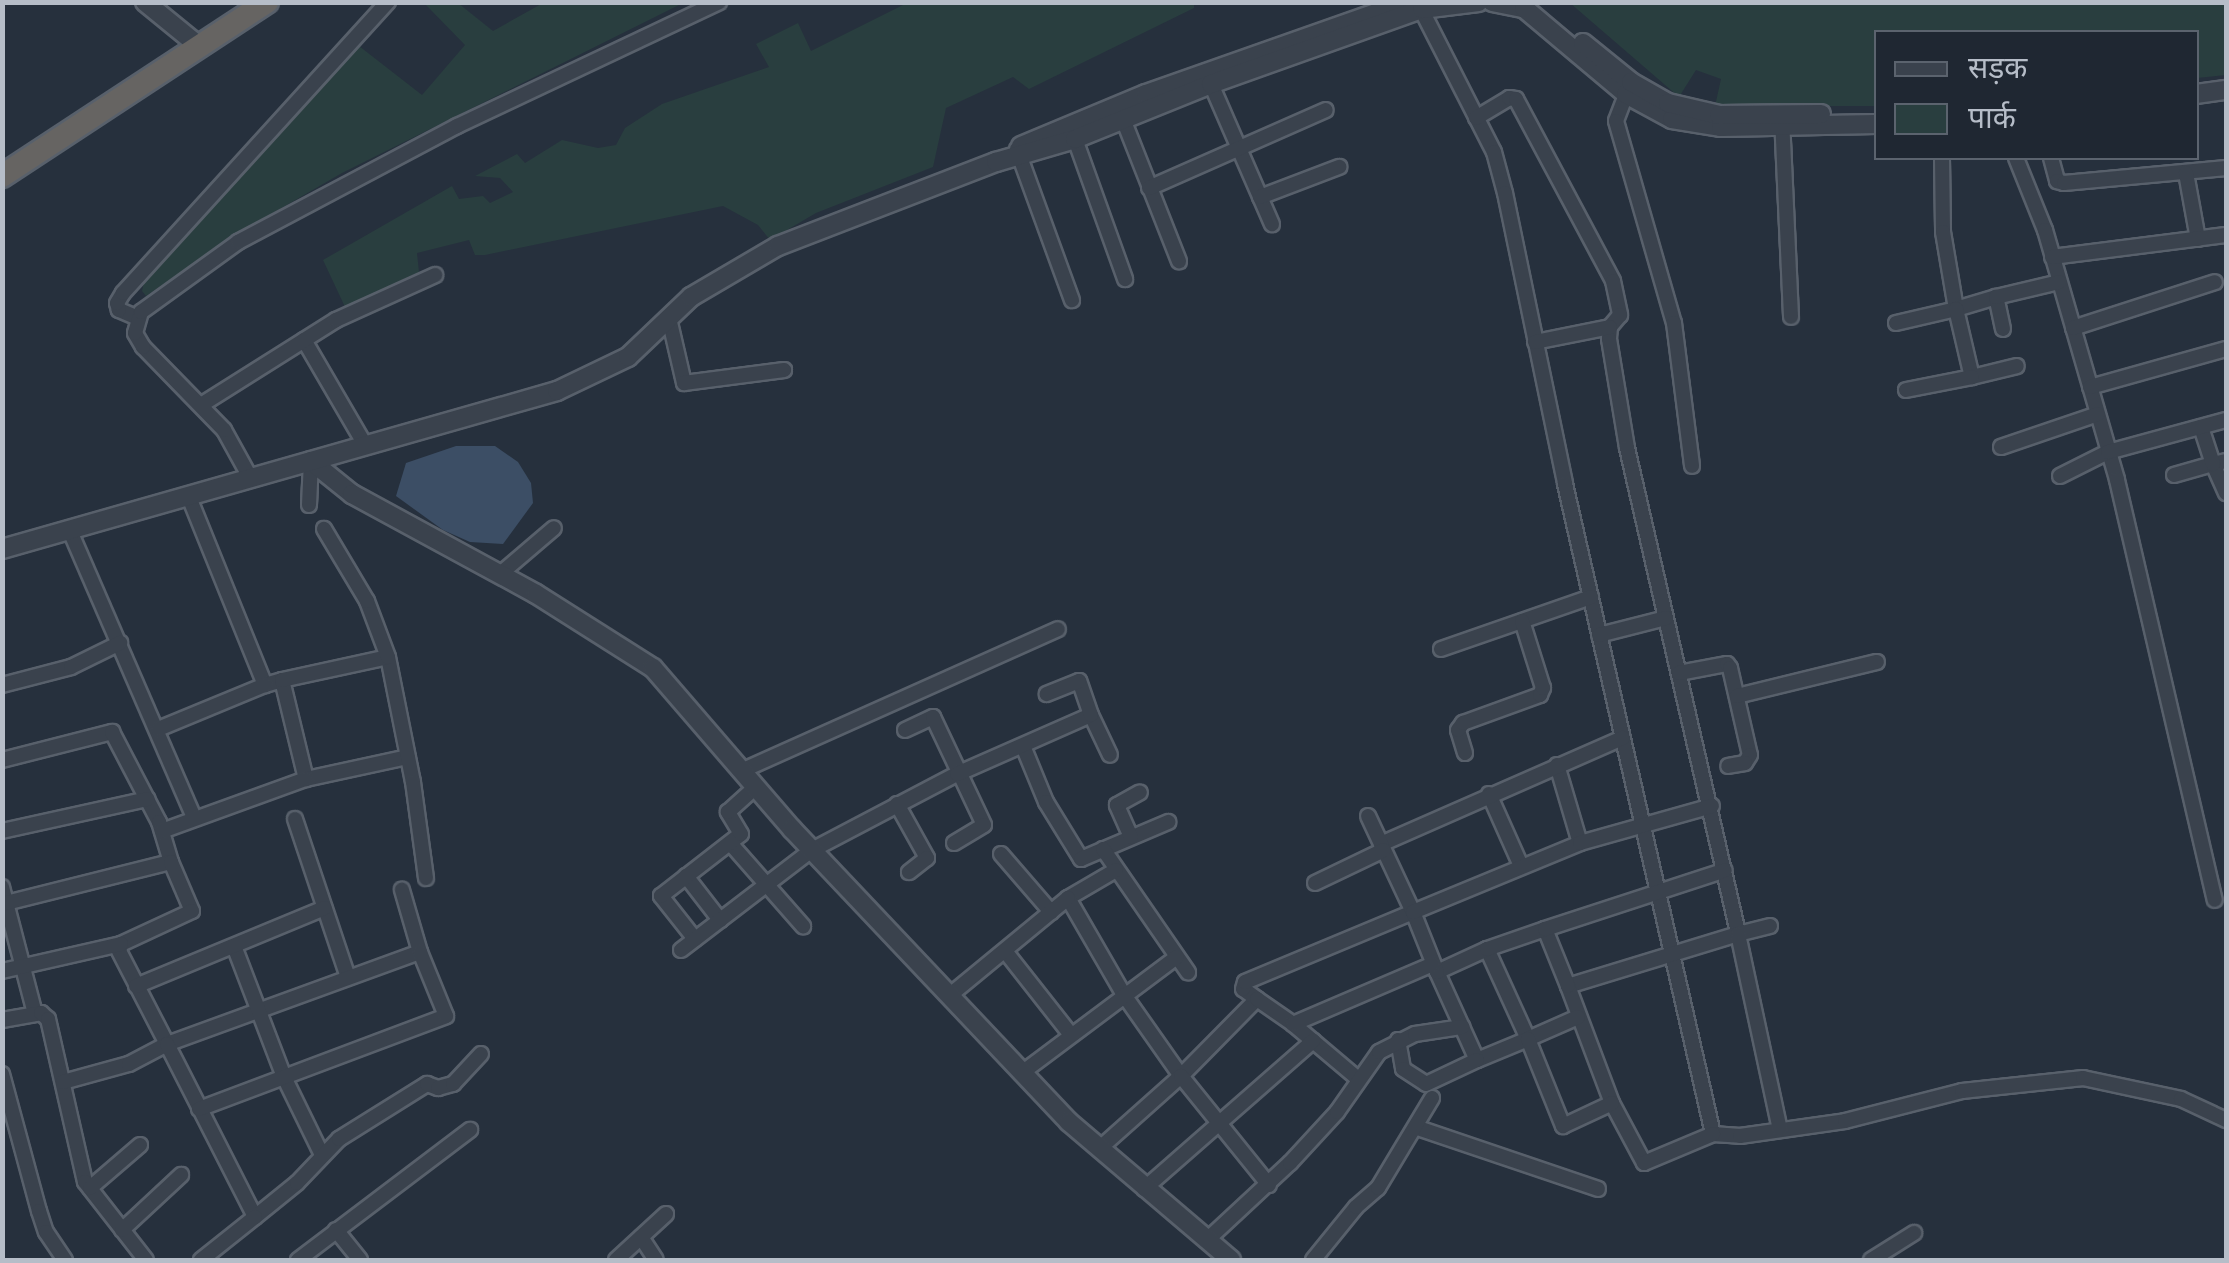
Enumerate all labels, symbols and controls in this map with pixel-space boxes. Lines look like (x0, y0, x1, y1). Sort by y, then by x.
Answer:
legend (1874, 30, 2199, 160)
text: सड़क (1968, 48, 2027, 86)
text: पार्क (1968, 98, 2016, 136)

